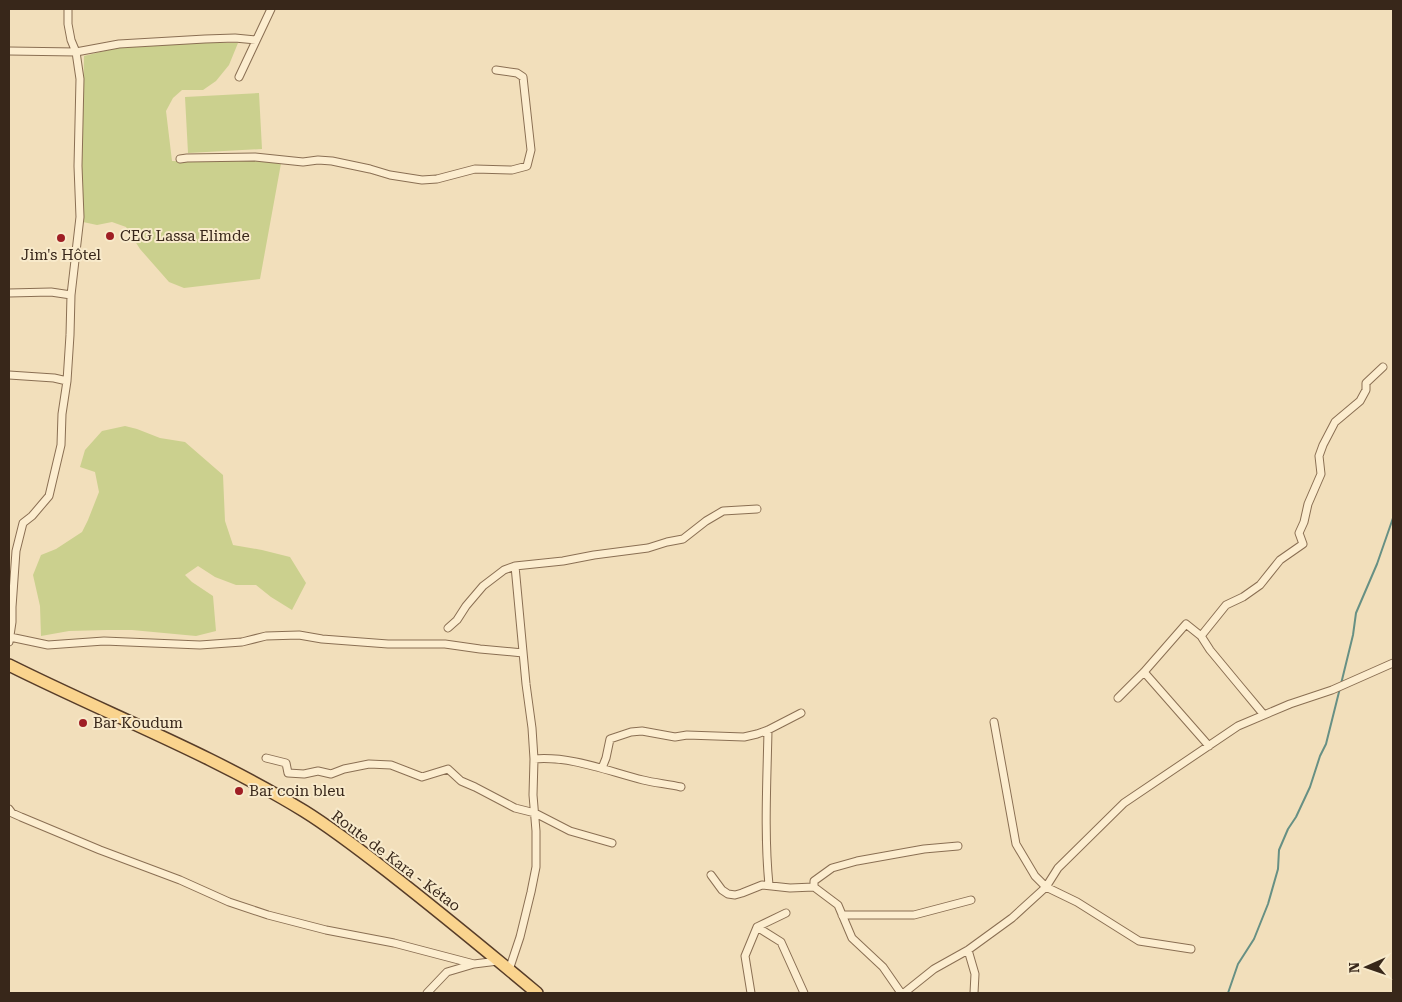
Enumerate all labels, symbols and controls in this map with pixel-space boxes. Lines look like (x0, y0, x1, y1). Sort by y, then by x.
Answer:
place label: CEG Lassa Elimde (120, 227, 250, 245)
marker: CEG Lassa Elimde (104, 230, 116, 242)
marker: Jim's Hôtel (55, 232, 67, 244)
place label: Jim's Hôtel (21, 246, 101, 264)
place label: Bar Koudum (93, 714, 183, 732)
marker: Bar Koudum (77, 717, 89, 729)
place label: Bar coin bleu (249, 782, 345, 800)
marker: Bar coin bleu (233, 785, 245, 797)
street label: Route de Kara - Kétao (328, 807, 464, 915)
north arrow (1342, 942, 1392, 992)
text: N (1346, 962, 1362, 973)

